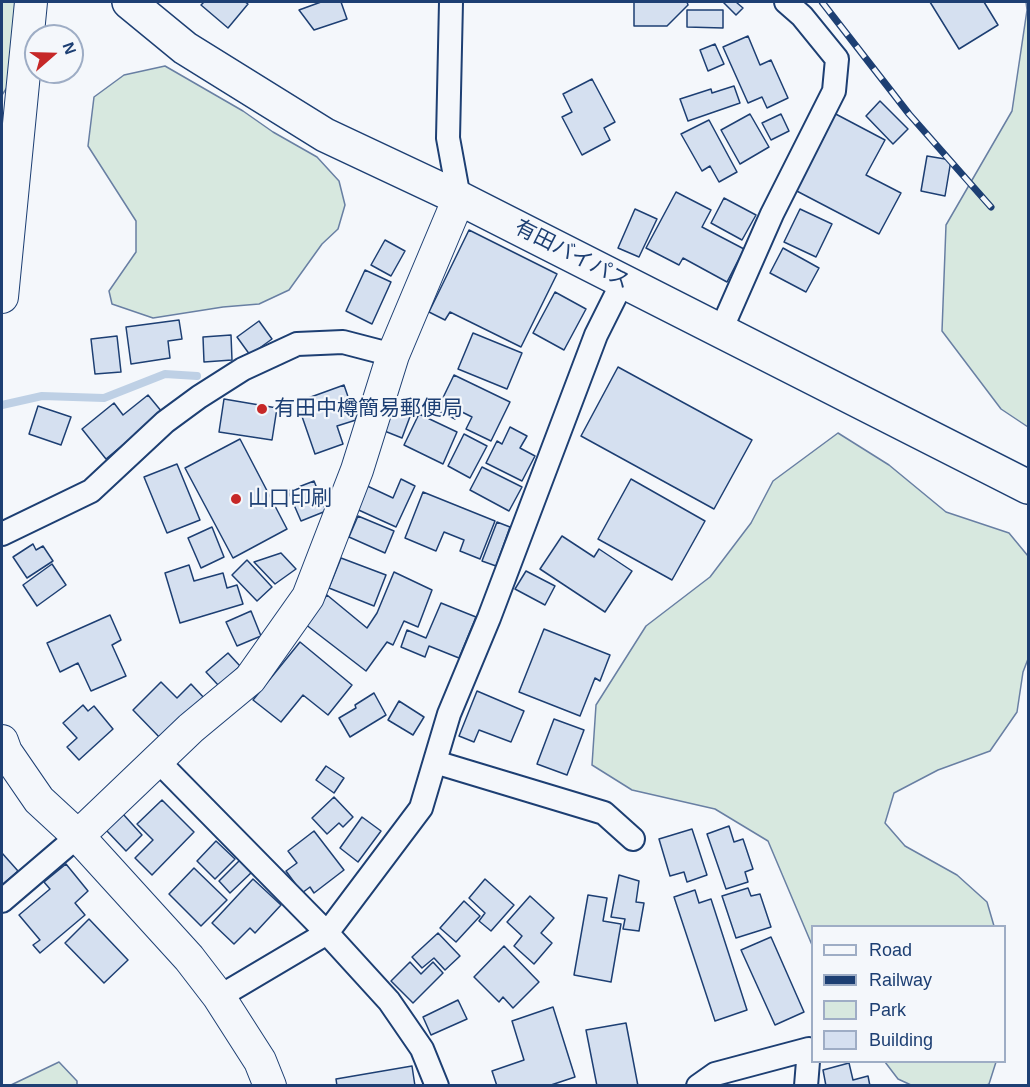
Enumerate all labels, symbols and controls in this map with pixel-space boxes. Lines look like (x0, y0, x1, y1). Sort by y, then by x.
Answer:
north arrow (24, 24, 84, 84)
text: N (60, 40, 79, 57)
street label: 有田バイパス (510, 215, 634, 295)
place label: 有田中樽簡易郵便局 (274, 396, 463, 422)
marker: 有田中樽簡易郵便局 (255, 402, 269, 416)
place label: 山口印刷 (248, 486, 332, 512)
marker: 山口印刷 (229, 492, 243, 506)
legend (811, 925, 1006, 1063)
text: Road (869, 940, 912, 960)
text: Railway (869, 970, 932, 990)
text: Park (869, 1000, 906, 1020)
text: Building (869, 1030, 933, 1050)

